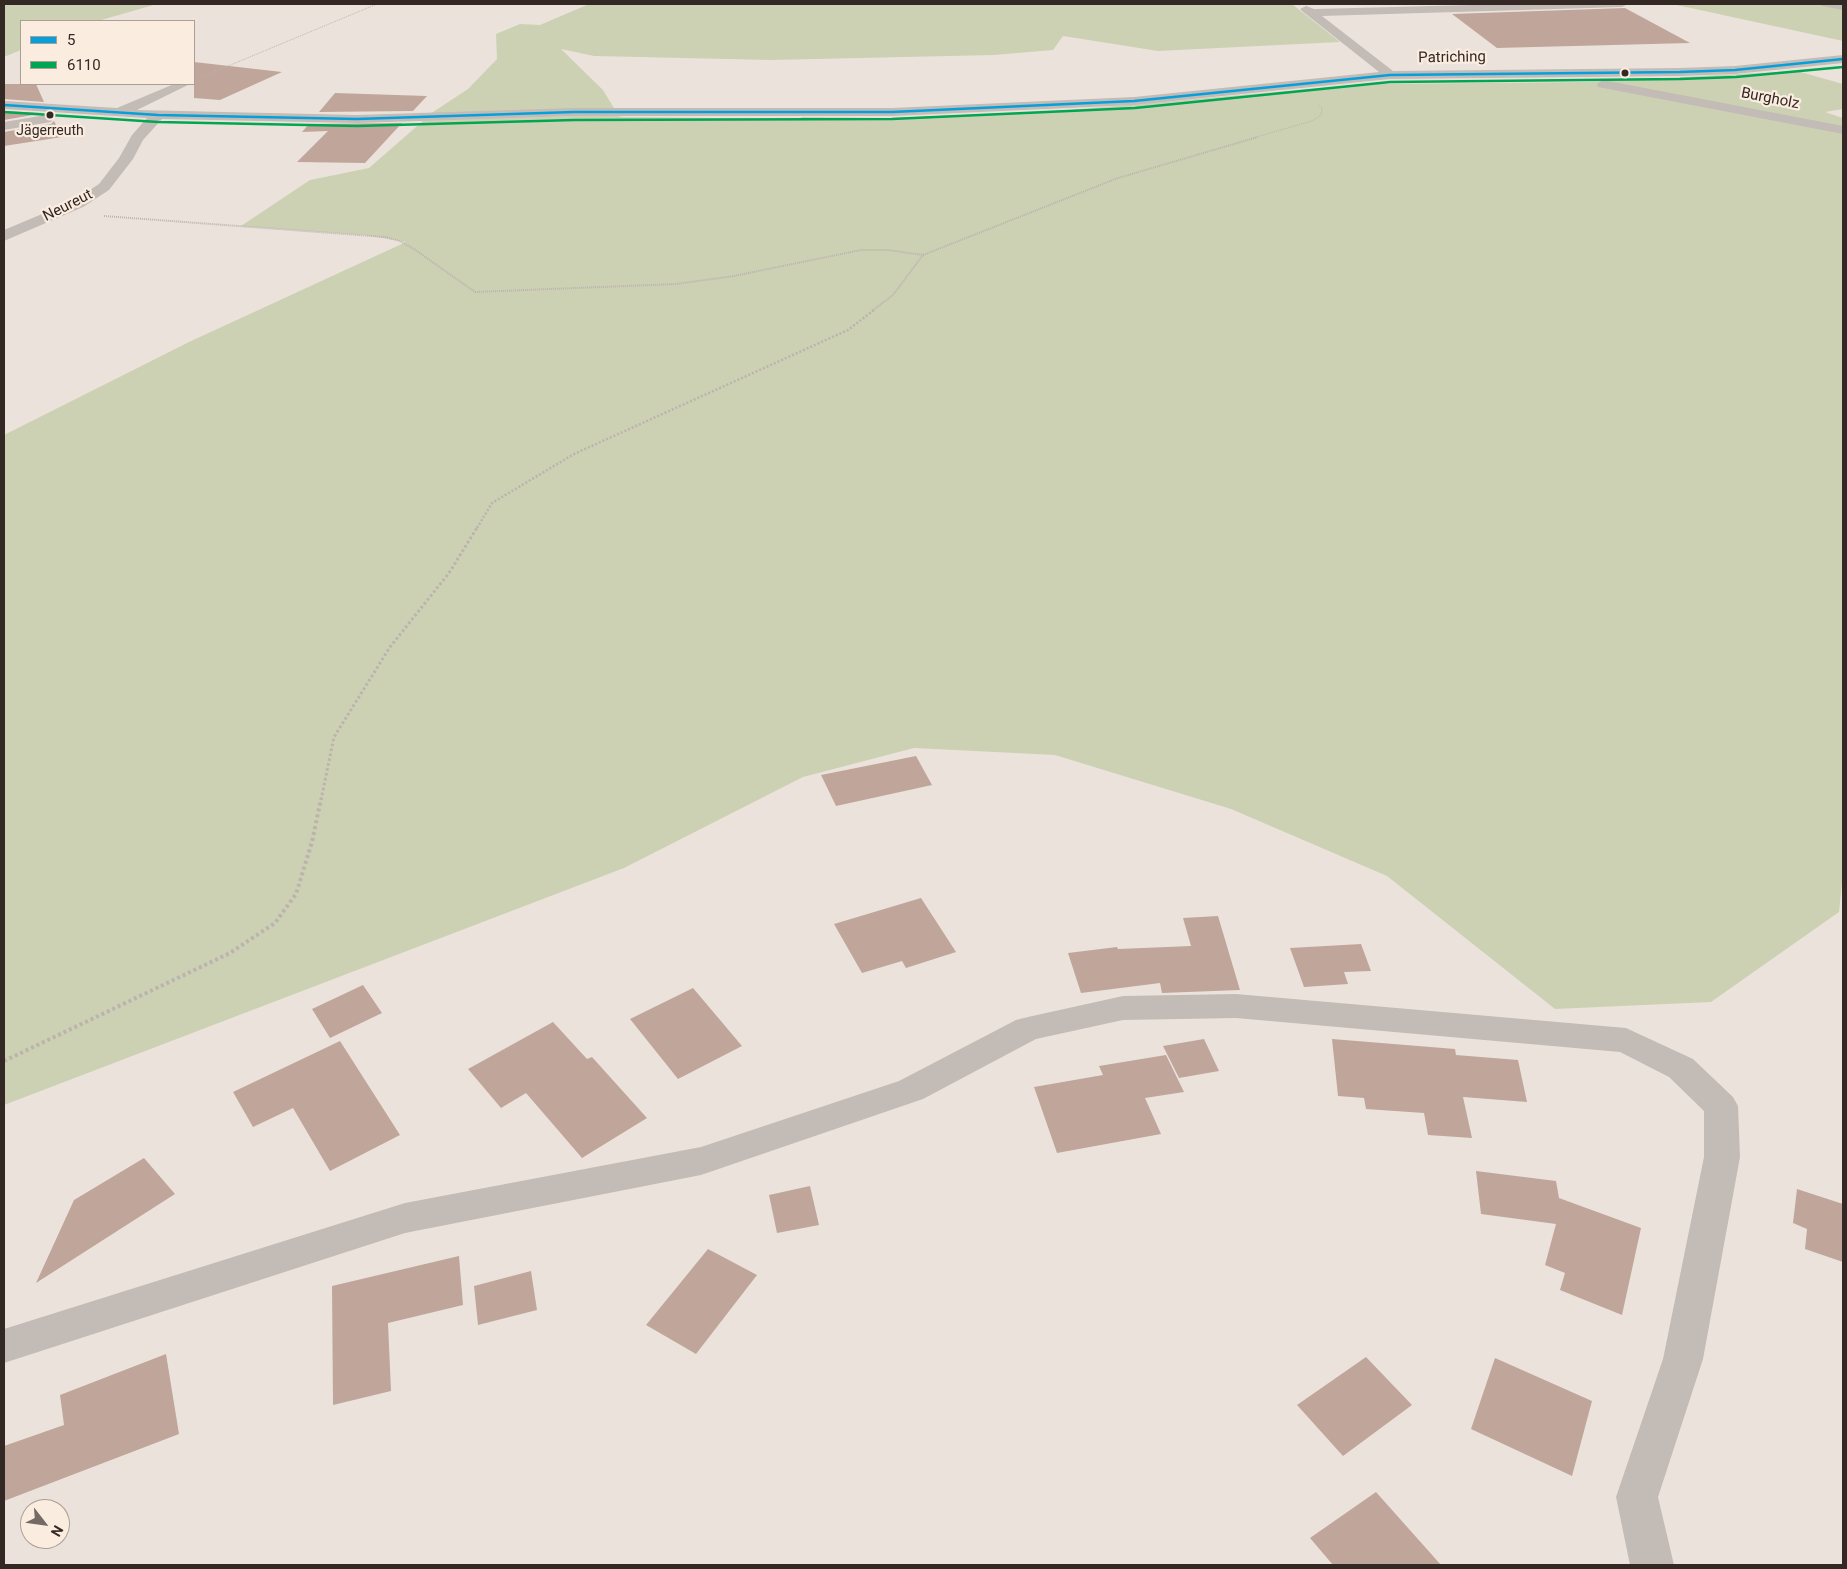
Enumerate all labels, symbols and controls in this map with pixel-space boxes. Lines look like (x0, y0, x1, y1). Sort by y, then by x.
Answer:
legend (20, 20, 195, 85)
text: 5 (67, 31, 75, 49)
street label: Patriching (1418, 48, 1486, 68)
text: 6110 (67, 56, 101, 74)
unlabelled marker (1620, 68, 1630, 78)
street label: Burgholz (1739, 85, 1801, 113)
marker: Jägerreuth (45, 110, 55, 120)
place label: Jägerreuth (16, 123, 84, 139)
street label: Neureut (40, 186, 96, 226)
north arrow (20, 1499, 70, 1549)
text: N (48, 1523, 67, 1539)

